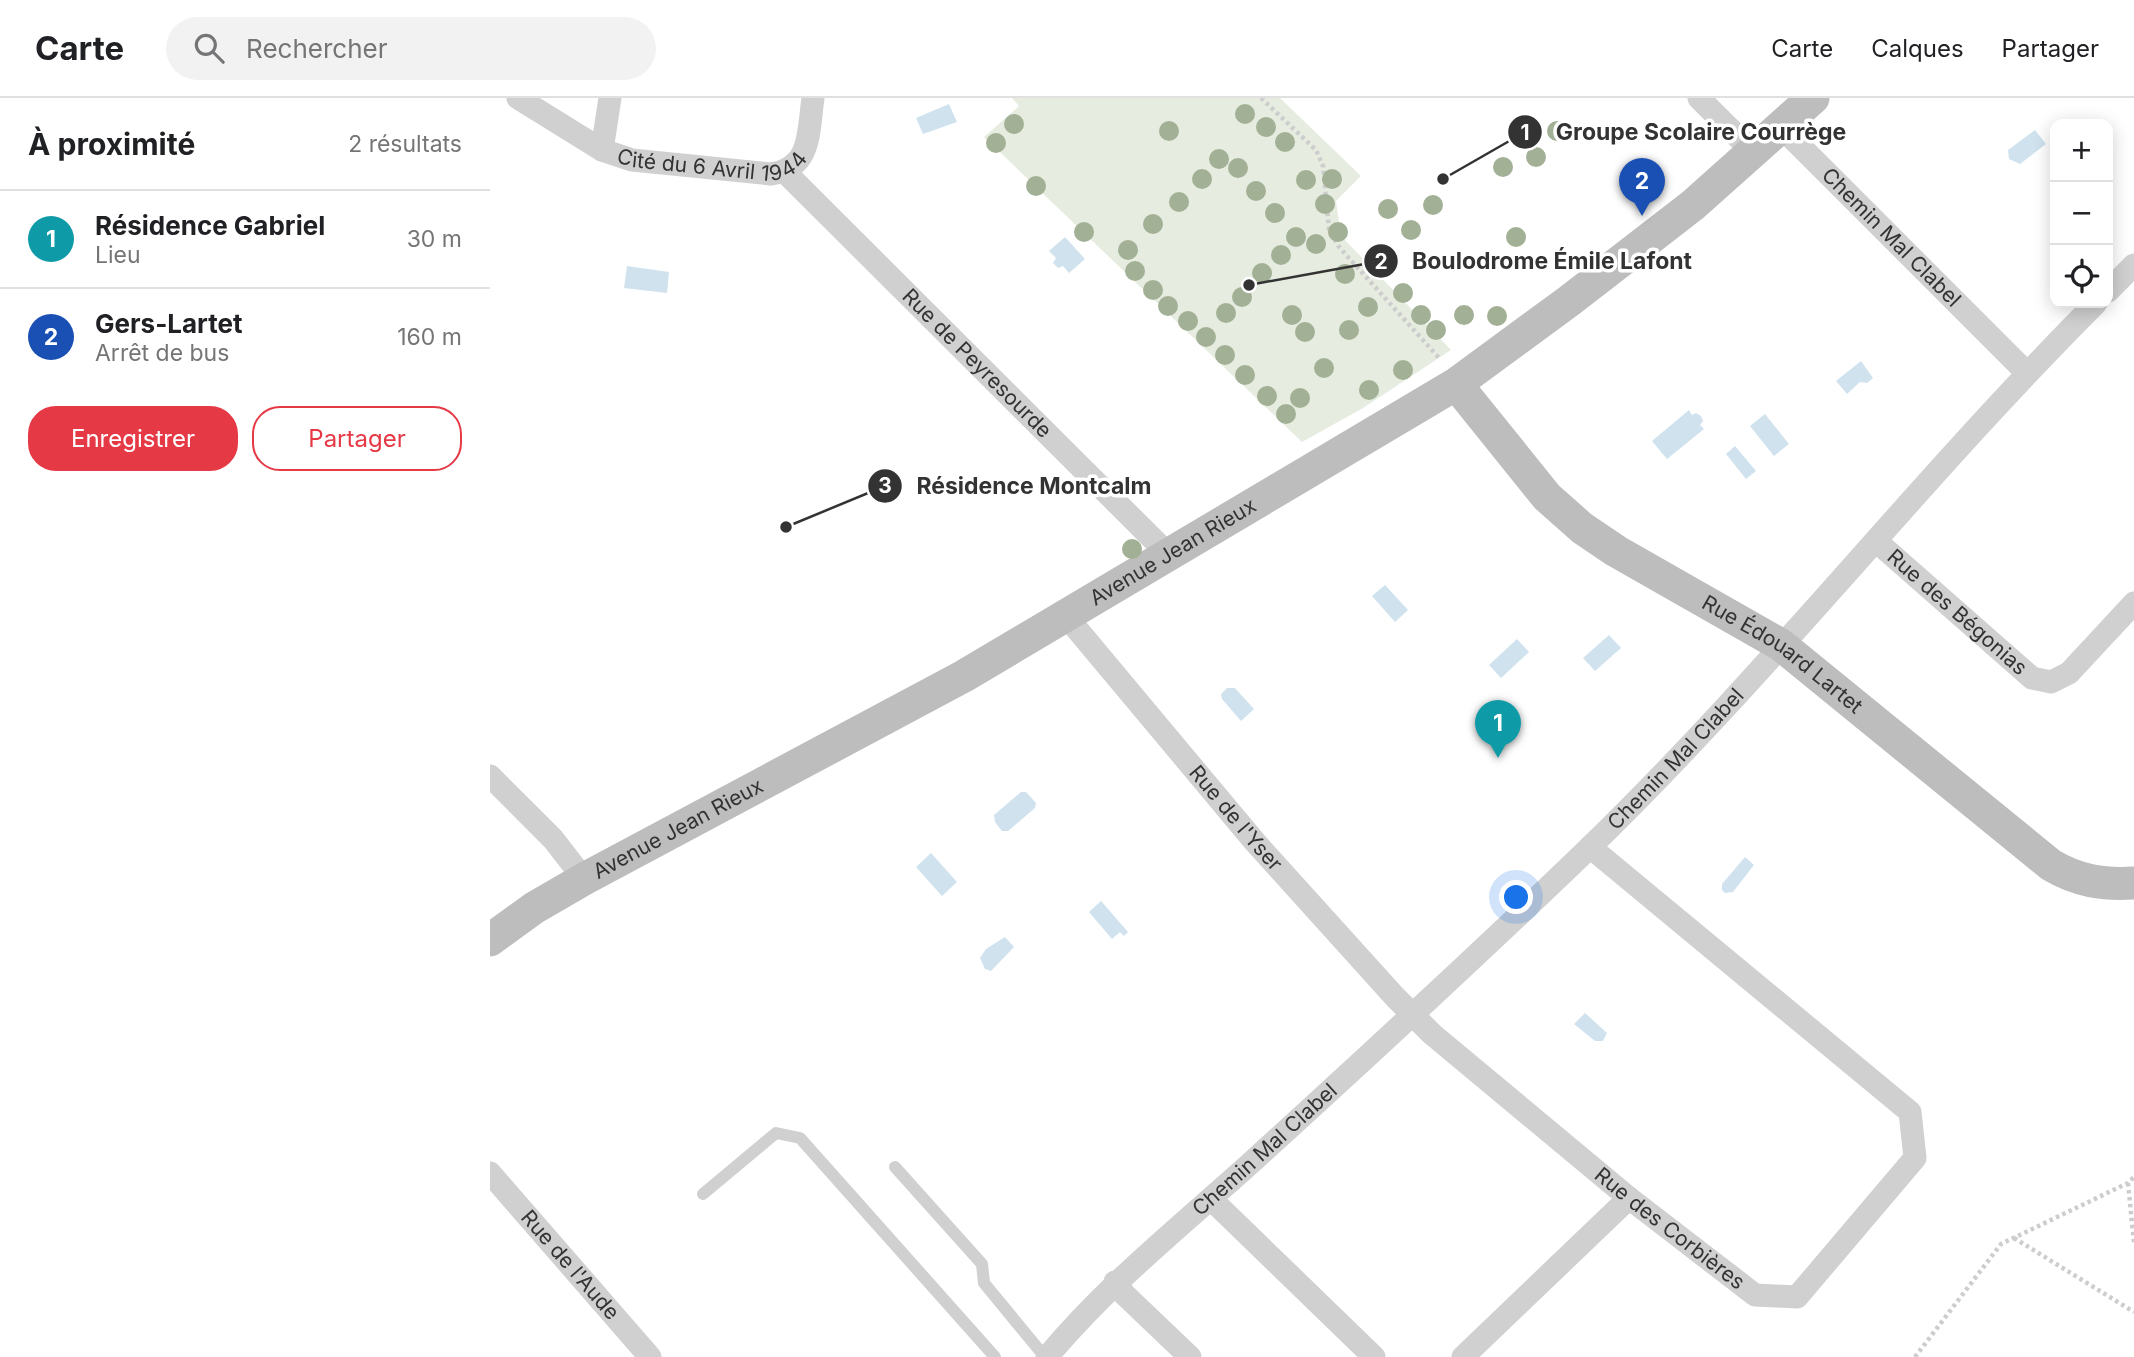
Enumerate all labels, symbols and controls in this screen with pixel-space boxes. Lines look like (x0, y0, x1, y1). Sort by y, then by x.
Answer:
search box (166, 17, 656, 80)
text: Carte (35, 28, 124, 68)
icon: search (190, 29, 228, 67)
text: Rechercher (246, 33, 388, 64)
text: Carte (1771, 34, 1833, 63)
text: Calques (1871, 34, 1964, 63)
text: Partager (2002, 34, 2099, 63)
callout: Groupe Scolaire Courrège (1507, 110, 1860, 154)
text: Groupe Scolaire Courrège (1556, 118, 1846, 146)
map controls (2050, 119, 2113, 308)
button: + (2050, 119, 2113, 182)
text: 1 (1520, 120, 1530, 145)
text: À proximité (28, 126, 195, 162)
text: 2 résultats (348, 130, 462, 158)
street label: Cité du 6 Avril 1944 (614, 143, 812, 186)
pin: 2 (1619, 158, 1665, 216)
street label: Chemin Mal Clabel (1817, 162, 1966, 312)
button: − (2050, 182, 2113, 245)
text: Résidence Gabriel (95, 210, 325, 241)
text: 1 (46, 225, 56, 253)
text: 30 m (407, 225, 462, 253)
callout: Boulodrome Émile Lafont (1363, 239, 1706, 283)
text: Lieu (95, 241, 141, 269)
button: locate (2050, 245, 2113, 308)
text: Boulodrome Émile Lafont (1412, 247, 1693, 275)
text: 2 (1374, 249, 1388, 274)
street label: Rue de Peyresourde (897, 283, 1057, 443)
text: Gers-Lartet (95, 308, 242, 339)
text: 2 (44, 323, 58, 351)
text: 160 m (397, 323, 462, 351)
text: Arrêt de bus (95, 339, 229, 367)
button: Enregistrer (28, 406, 238, 471)
button: Partager (252, 406, 462, 471)
callout: Résidence Montcalm (867, 464, 1166, 508)
text: Résidence Montcalm (916, 472, 1152, 500)
text: 3 (878, 473, 892, 498)
street label: Avenue Jean Rieux (1085, 493, 1260, 611)
street label: Rue des Bégonias (1882, 544, 2033, 680)
street label: Rue Édouard Lartet (1698, 590, 1868, 718)
street label: Chemin Mal Clabel (1602, 683, 1749, 835)
pin: 1 (1475, 700, 1521, 758)
street label: Rue de l'Yser (1184, 760, 1288, 876)
street label: Avenue Jean Rieux (589, 773, 767, 884)
your location (1499, 880, 1533, 914)
street label: Chemin Mal Clabel (1187, 1078, 1342, 1221)
street label: Rue des Corbières (1590, 1162, 1750, 1295)
street label: Rue de l'Aude (516, 1205, 625, 1325)

